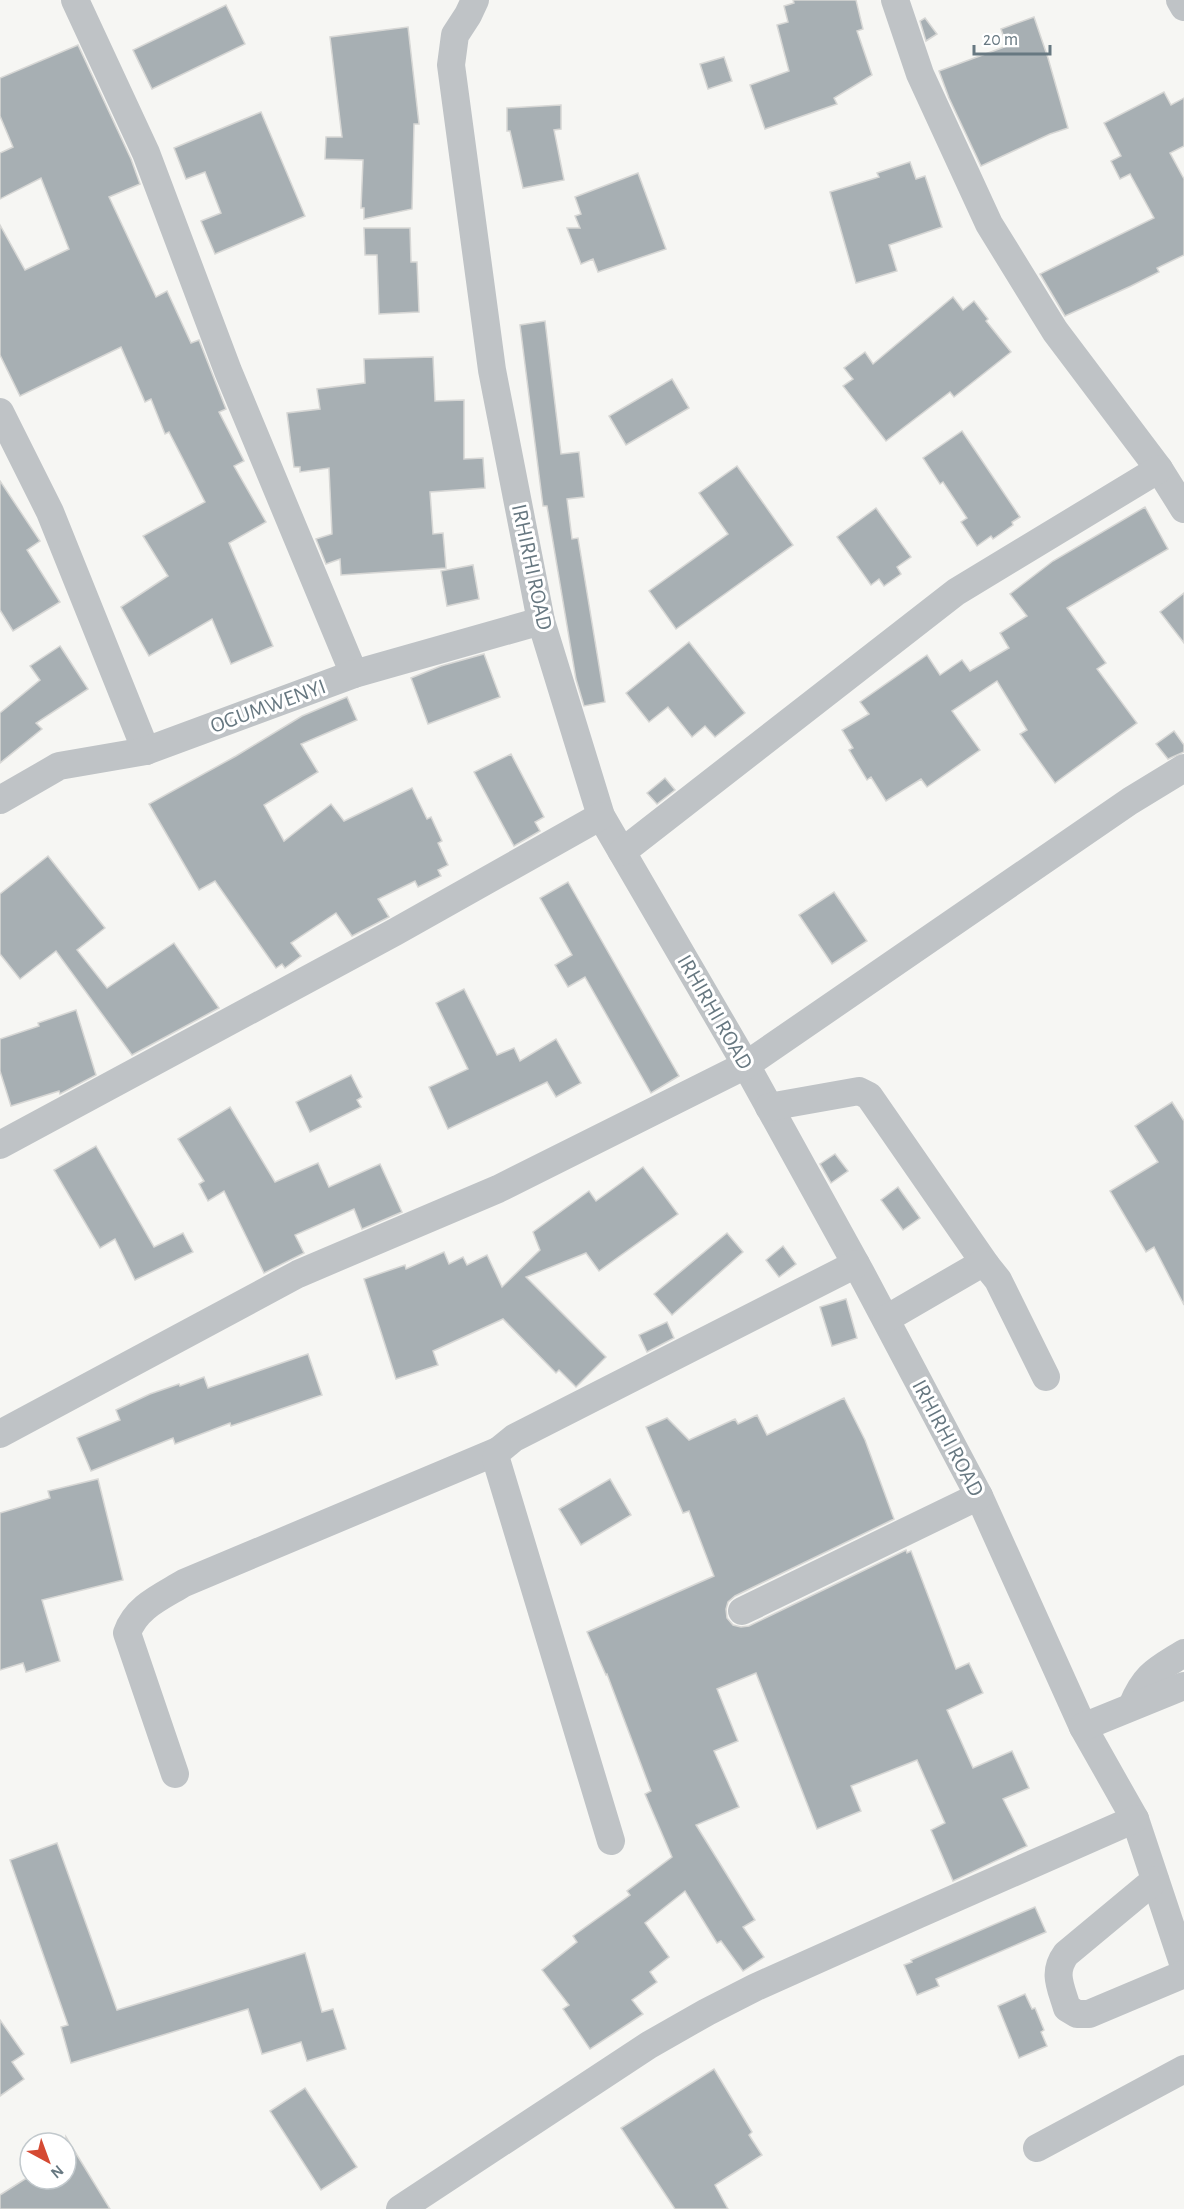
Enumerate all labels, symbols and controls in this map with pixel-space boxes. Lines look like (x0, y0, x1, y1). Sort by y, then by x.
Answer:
scale bar (974, 18, 1050, 56)
text: 20 m (983, 31, 1018, 49)
street label: IRHIRHI ROAD (508, 502, 556, 632)
street label: OGUMWENYI (207, 675, 329, 737)
street label: IRHIRHI ROAD (673, 951, 757, 1073)
street label: IRHIRHI ROAD (908, 1376, 988, 1500)
north arrow (18, 2131, 78, 2191)
text: N (48, 2162, 67, 2181)

